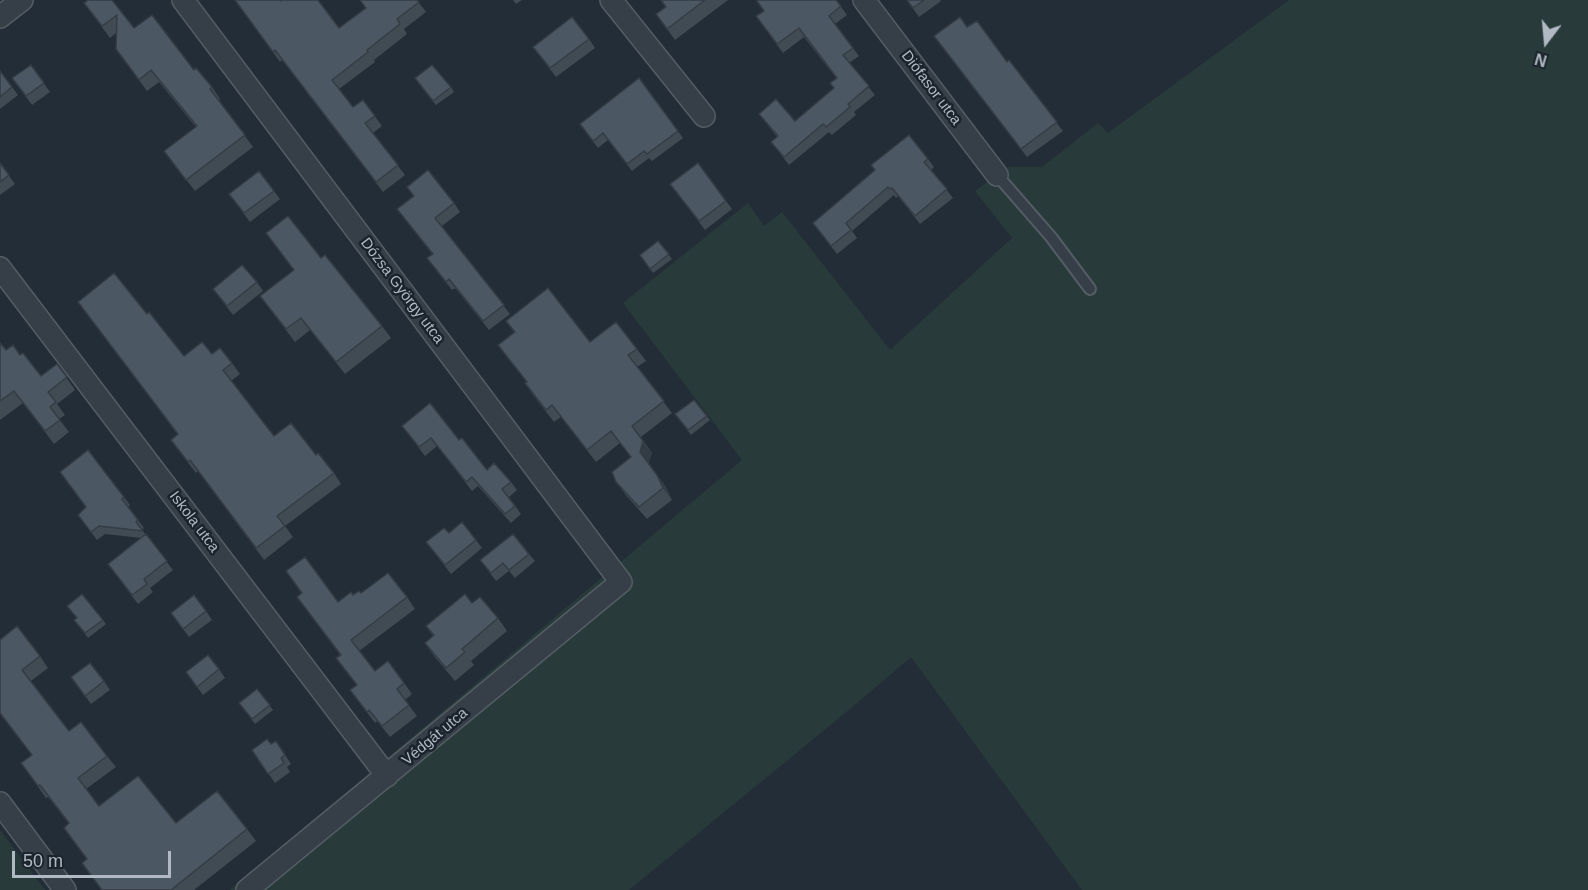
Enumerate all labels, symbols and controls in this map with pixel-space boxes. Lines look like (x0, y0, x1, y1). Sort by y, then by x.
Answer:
north arrow (1516, 12, 1576, 72)
street label: Diófasor utca (897, 47, 965, 129)
text: N (1533, 50, 1549, 70)
street label: Dózsa György utca (356, 235, 448, 347)
street label: Iskola utca (165, 488, 223, 556)
street label: Védgát utca (399, 704, 471, 770)
scale bar (15, 839, 174, 877)
text: 50 m (23, 851, 63, 871)

